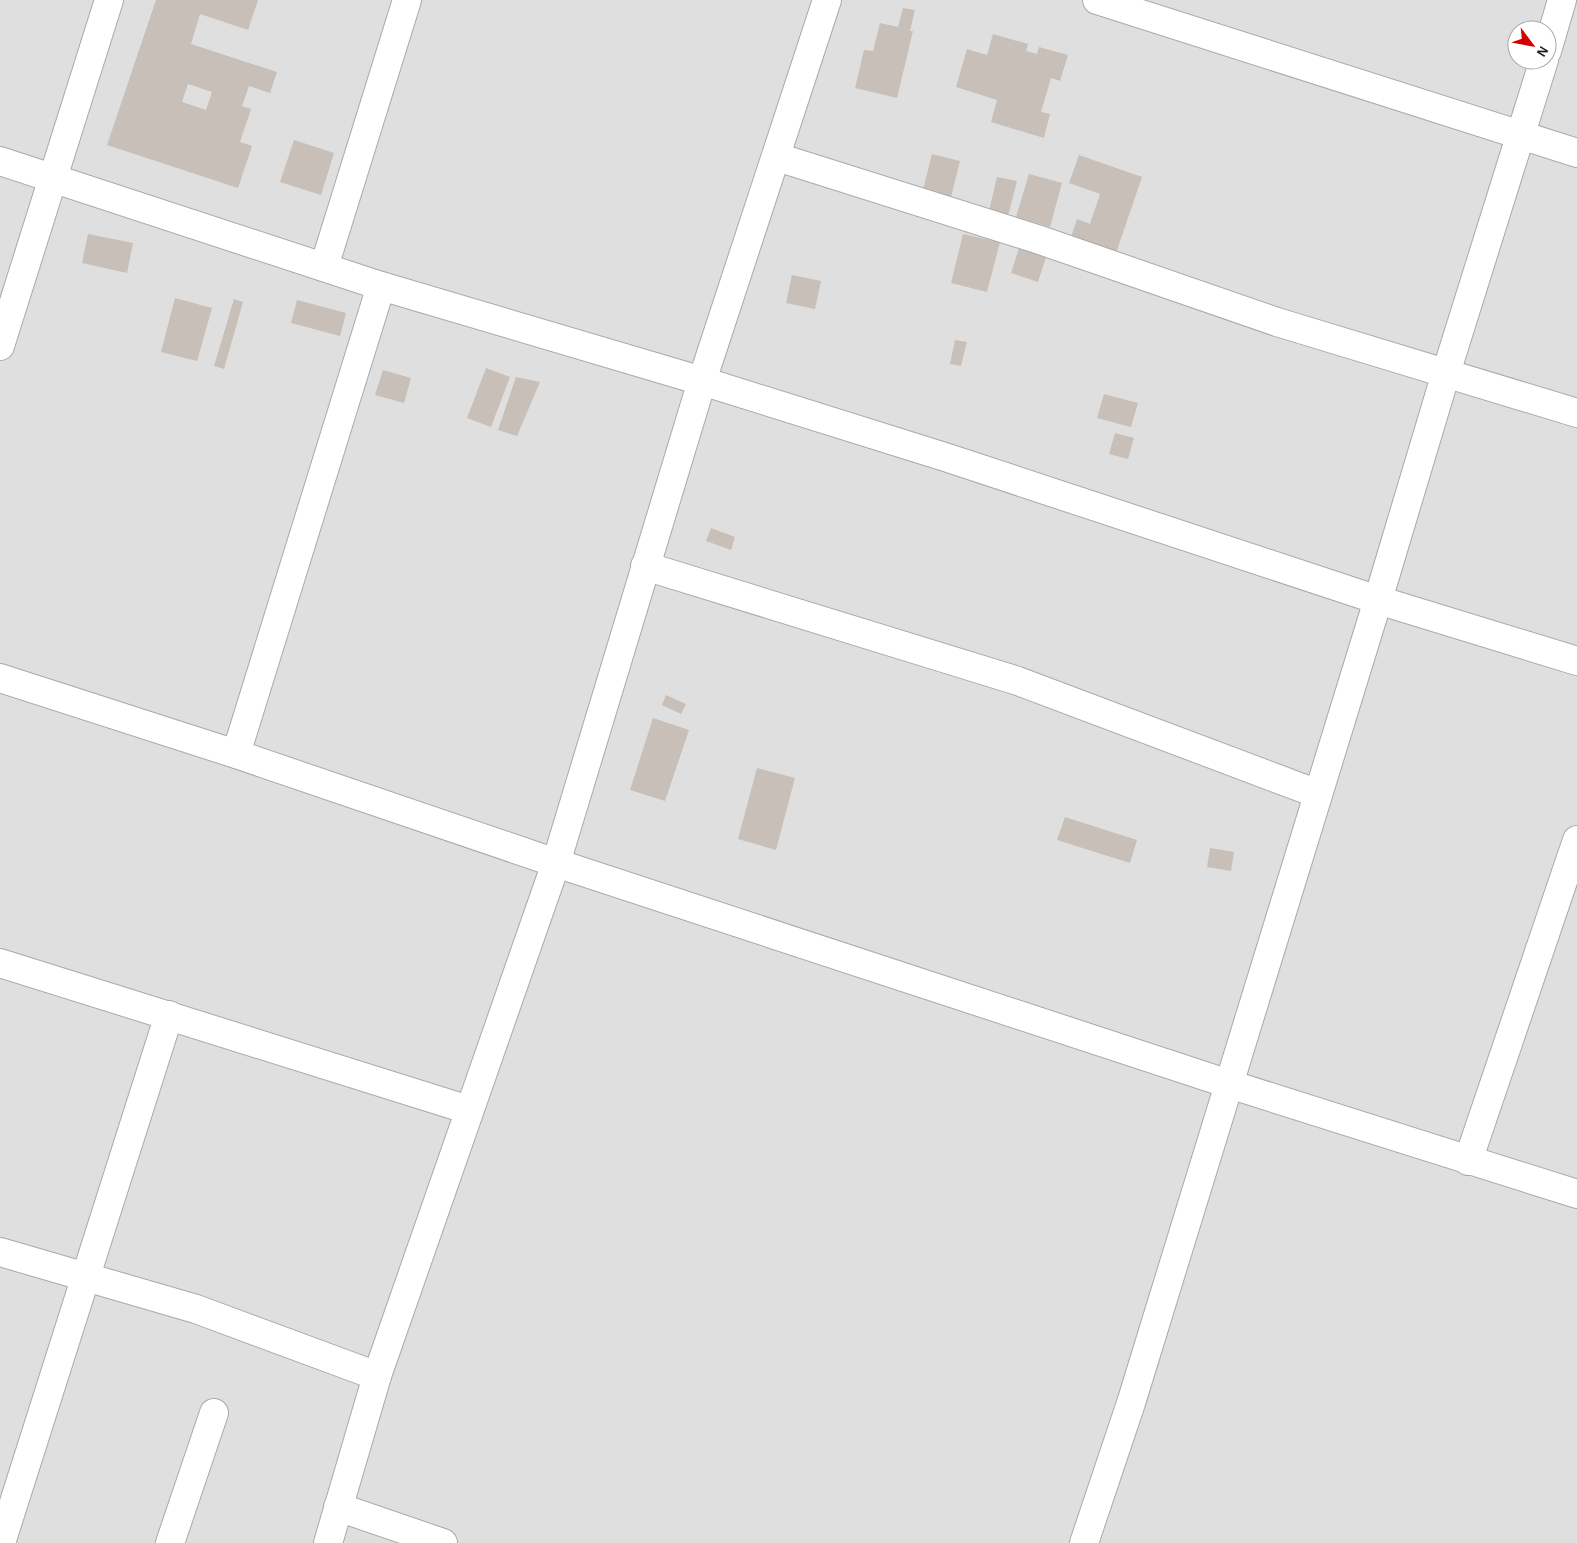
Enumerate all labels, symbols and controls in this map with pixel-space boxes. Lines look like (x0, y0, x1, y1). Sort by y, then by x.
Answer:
north arrow (1507, 20, 1557, 70)
text: N (1534, 44, 1551, 59)

